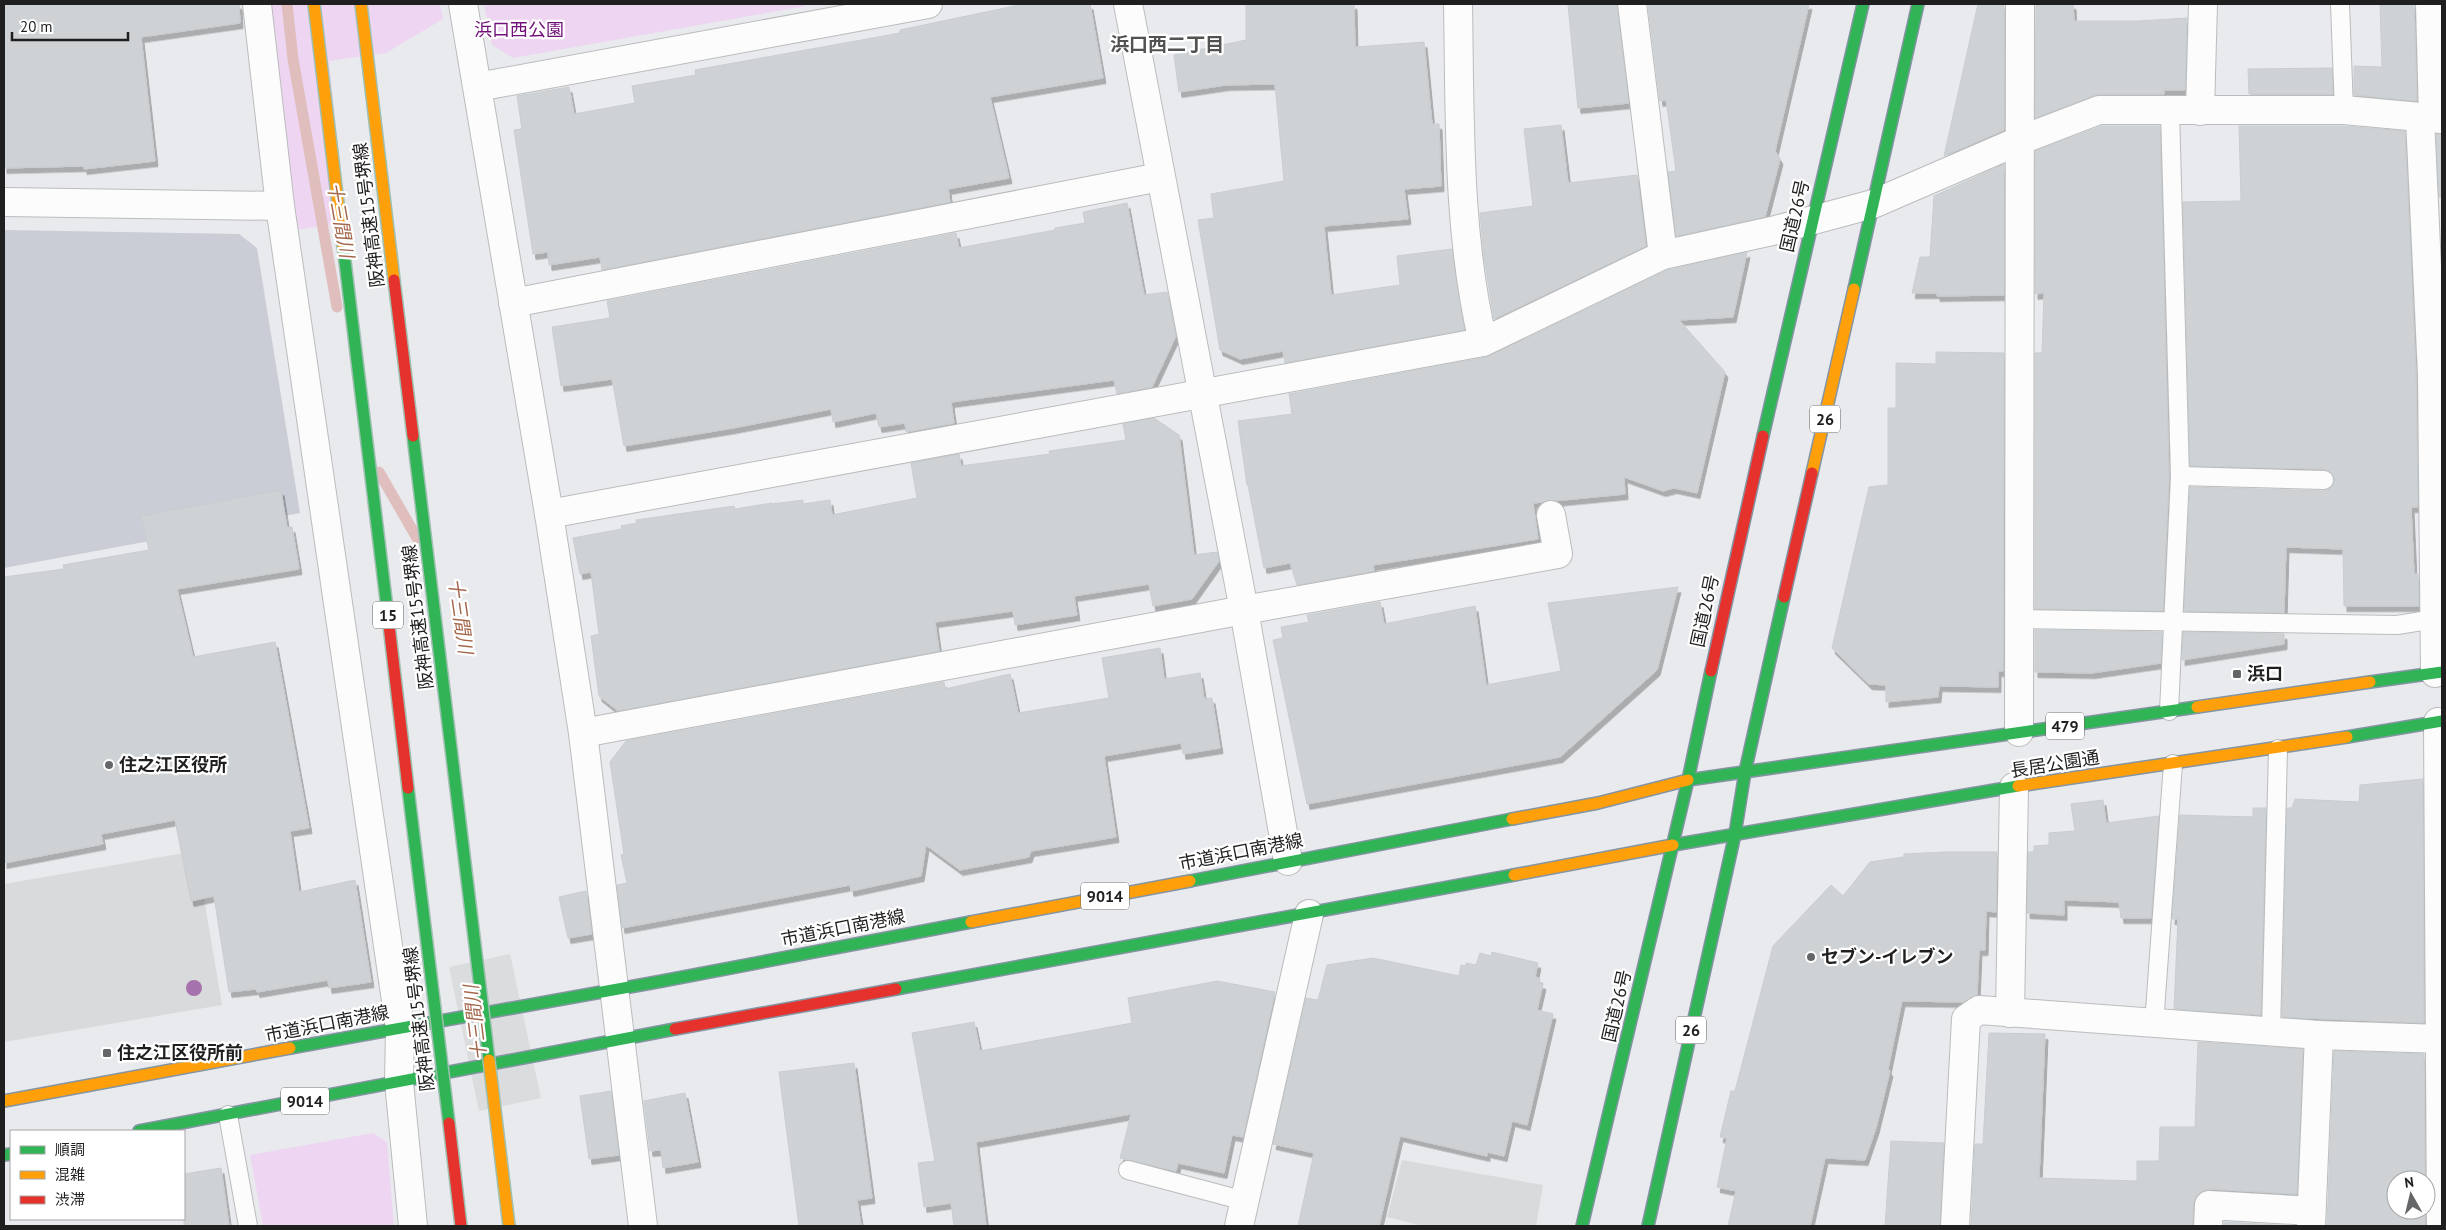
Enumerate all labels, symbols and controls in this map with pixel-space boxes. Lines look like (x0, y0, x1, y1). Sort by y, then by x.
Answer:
scale bar (12, 10, 129, 42)
text: 20 m (20, 17, 53, 36)
park label: 浜口西公園 (474, 18, 564, 41)
district label: 浜口西二丁目 (1110, 32, 1224, 56)
street label: 阪神高速15号堺線 (348, 141, 389, 289)
street label: 国道26号 (1775, 177, 1814, 254)
water label: 十三間川 (323, 180, 360, 261)
road number: 26 (1810, 406, 1840, 432)
street label: 阪神高速15号堺線 (397, 543, 438, 691)
street label: 国道26号 (1686, 572, 1723, 649)
water label: 十三間川 (444, 577, 478, 657)
road number: 15 (373, 602, 403, 628)
place label: 浜口 (2247, 662, 2283, 685)
marker: 浜口 (2231, 668, 2243, 680)
road number: 479 (2046, 712, 2084, 739)
street label: 長居公園通 (2009, 745, 2101, 782)
place label: 住之江区役所 (119, 753, 227, 776)
marker: 住之江区役所 (103, 759, 115, 771)
street label: 市道浜口南港線 (1177, 828, 1305, 875)
road number: 9014 (1081, 882, 1129, 909)
street label: 市道浜口南港線 (779, 904, 907, 951)
street label: 阪神高速15号堺線 (398, 945, 439, 1093)
place label: セブン-イレブン (1821, 945, 1953, 968)
marker: セブン-イレブン (1805, 951, 1817, 963)
street label: 国道26号 (1597, 967, 1636, 1044)
water label: 十三間川 (458, 982, 492, 1062)
street label: 市道浜口南港線 (263, 1000, 391, 1047)
road number: 26 (1676, 1016, 1706, 1044)
place label: 住之江区役所前 (117, 1041, 243, 1064)
marker: 住之江区役所前 (101, 1047, 113, 1059)
road number: 9014 (281, 1088, 329, 1114)
legend (10, 1130, 185, 1220)
text: 順調 (55, 1140, 85, 1159)
text: 混雑 (55, 1165, 85, 1184)
north arrow (2386, 1170, 2436, 1220)
text: N (2403, 1173, 2415, 1192)
text: 渋滞 (55, 1190, 85, 1209)

